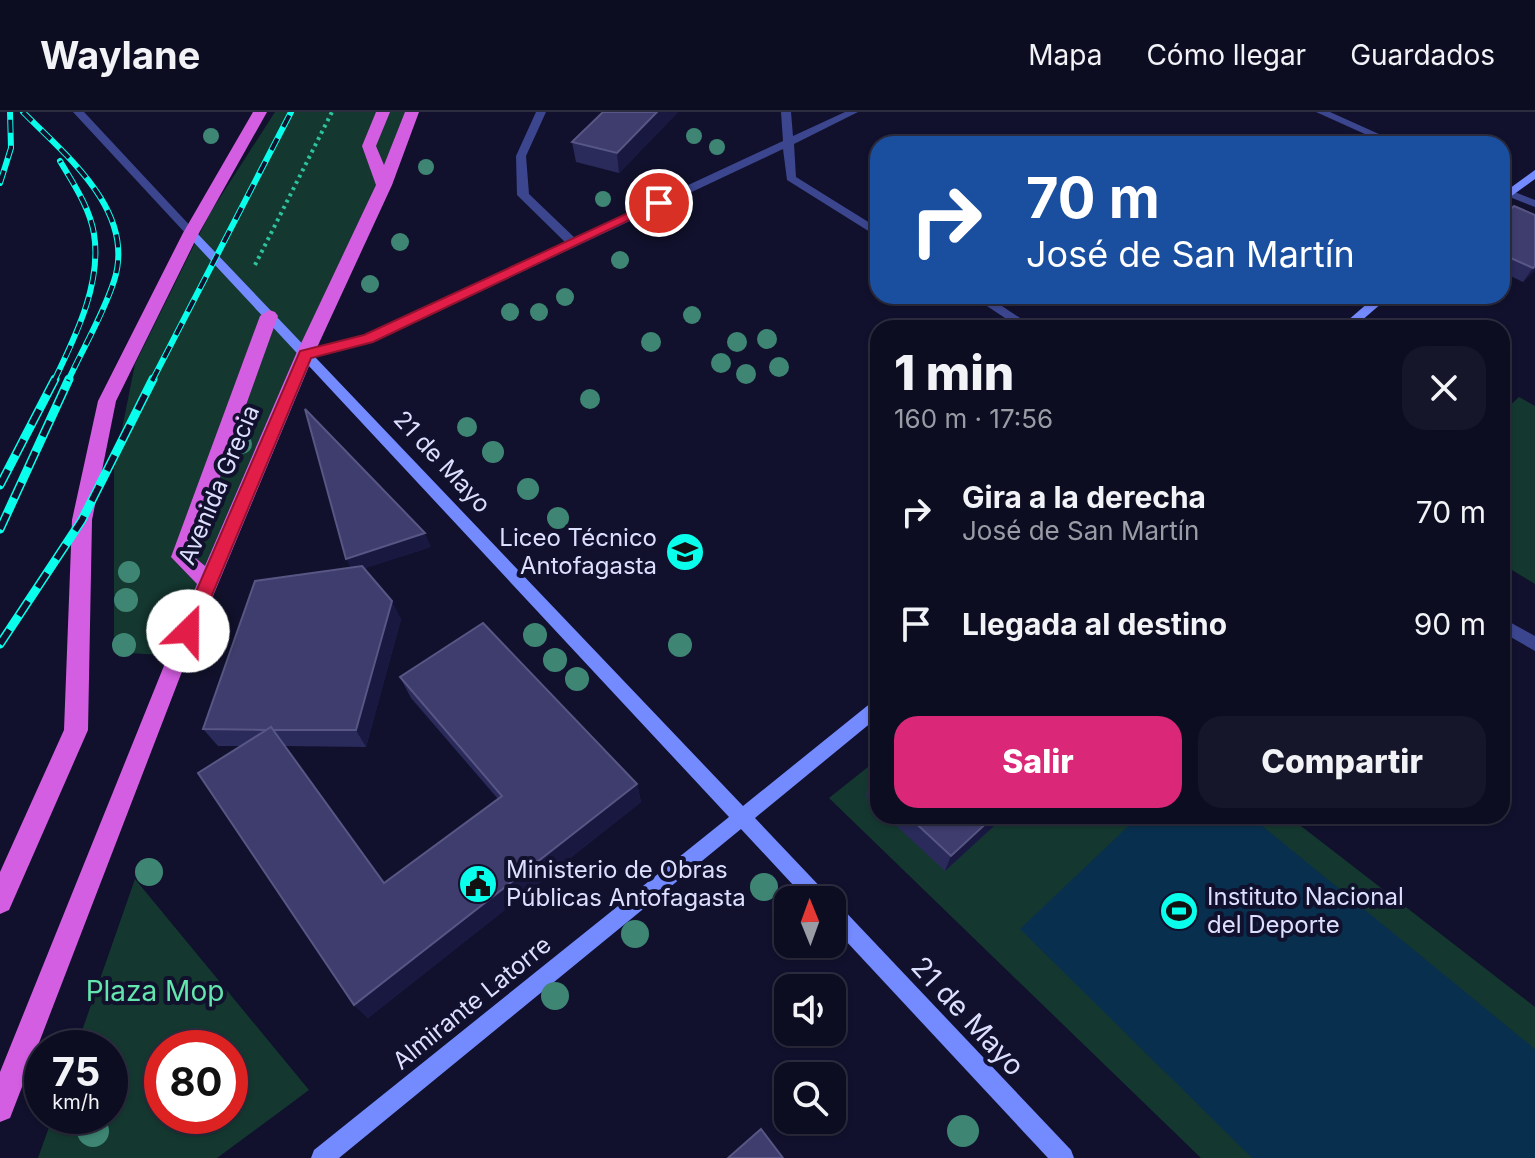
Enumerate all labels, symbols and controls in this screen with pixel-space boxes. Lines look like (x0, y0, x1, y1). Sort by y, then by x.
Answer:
text: Waylane (40, 32, 200, 78)
text: Mapa (1028, 38, 1102, 72)
text: Cómo llegar (1146, 38, 1306, 72)
text: Guardados (1350, 38, 1495, 72)
text: 70 m (1026, 164, 1160, 232)
icon: right (894, 168, 998, 272)
pin (625, 169, 693, 237)
icon: arrive (637, 181, 681, 225)
text: José de San Martín (1026, 232, 1355, 276)
text: 1 min (894, 343, 1014, 402)
button: close (1402, 346, 1486, 430)
street label: Avenida Grecia (172, 401, 265, 569)
text: 160 m · 17:56 (894, 403, 1053, 434)
street label: 21 de Mayo (388, 405, 497, 519)
text: Gira a la derecha (962, 479, 1206, 515)
icon: right (894, 490, 938, 534)
text: 70 m (1416, 494, 1486, 530)
text: José de San Martín (962, 515, 1199, 546)
place label: Liceo Técnico Antofagasta (499, 523, 657, 580)
school or university icon: Liceo Técnico Antofagasta (664, 531, 706, 573)
position arrow (146, 589, 230, 673)
icon: arrive (894, 602, 938, 646)
text: Llegada al destino (962, 606, 1227, 642)
text: 90 m (1414, 606, 1486, 642)
button: Salir (894, 716, 1182, 808)
button: Compartir (1198, 716, 1486, 808)
place label: Ministerio de Obras Públicas Antofagasta (506, 855, 746, 912)
public building icon: Ministerio de Obras Públicas Antofagasta (457, 863, 499, 905)
place label: Instituto Nacional del Deporte (1207, 882, 1404, 939)
north arrow (774, 886, 846, 958)
map controls (774, 886, 846, 1134)
sports icon: Instituto Nacional del Deporte (1158, 890, 1200, 932)
street label: Almirante Latorre (387, 930, 557, 1075)
street label: 21 de Mayo (904, 949, 1032, 1083)
park label: Plaza Mop (86, 974, 224, 1008)
button: sound (774, 974, 846, 1046)
speed limit sign: 80 (144, 1030, 248, 1134)
text: 75 (52, 1047, 100, 1096)
button: search (774, 1062, 846, 1134)
text: km/h (52, 1090, 100, 1114)

